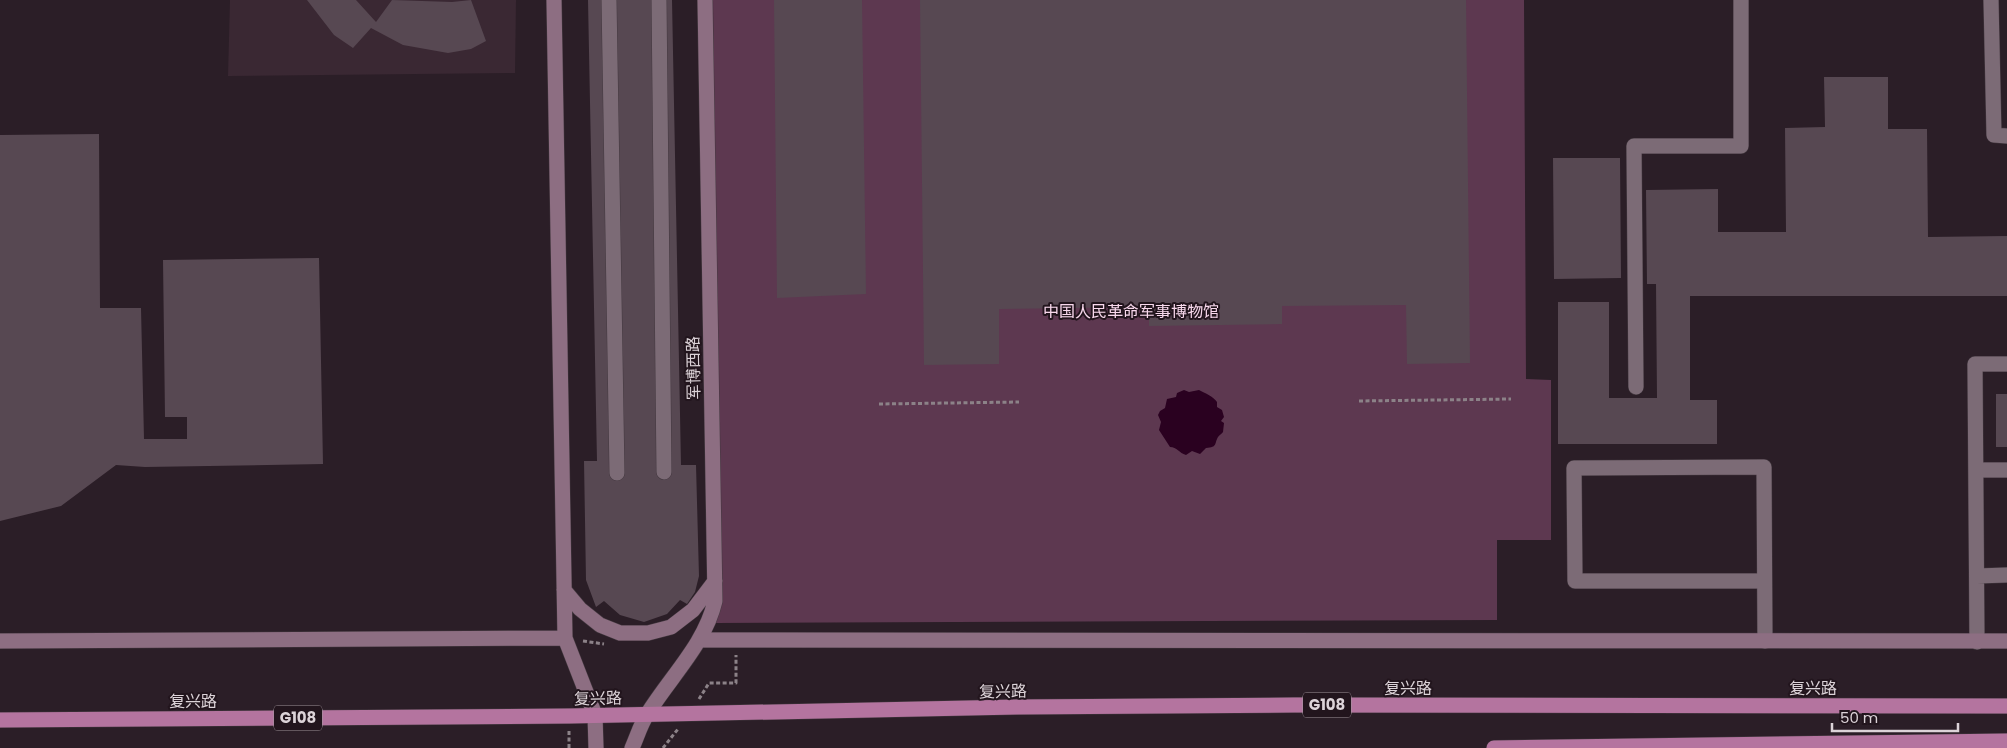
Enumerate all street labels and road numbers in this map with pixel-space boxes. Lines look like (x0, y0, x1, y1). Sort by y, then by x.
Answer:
street label: 军博西路 (681, 336, 706, 400)
street label: 复兴路 (1384, 677, 1432, 700)
street label: 复兴路 (1789, 677, 1837, 700)
street label: 复兴路 (979, 680, 1027, 703)
street label: 复兴路 (574, 687, 622, 710)
street label: 复兴路 (169, 690, 217, 713)
road number: G108 (1303, 692, 1351, 718)
road number: G108 (274, 706, 322, 730)

